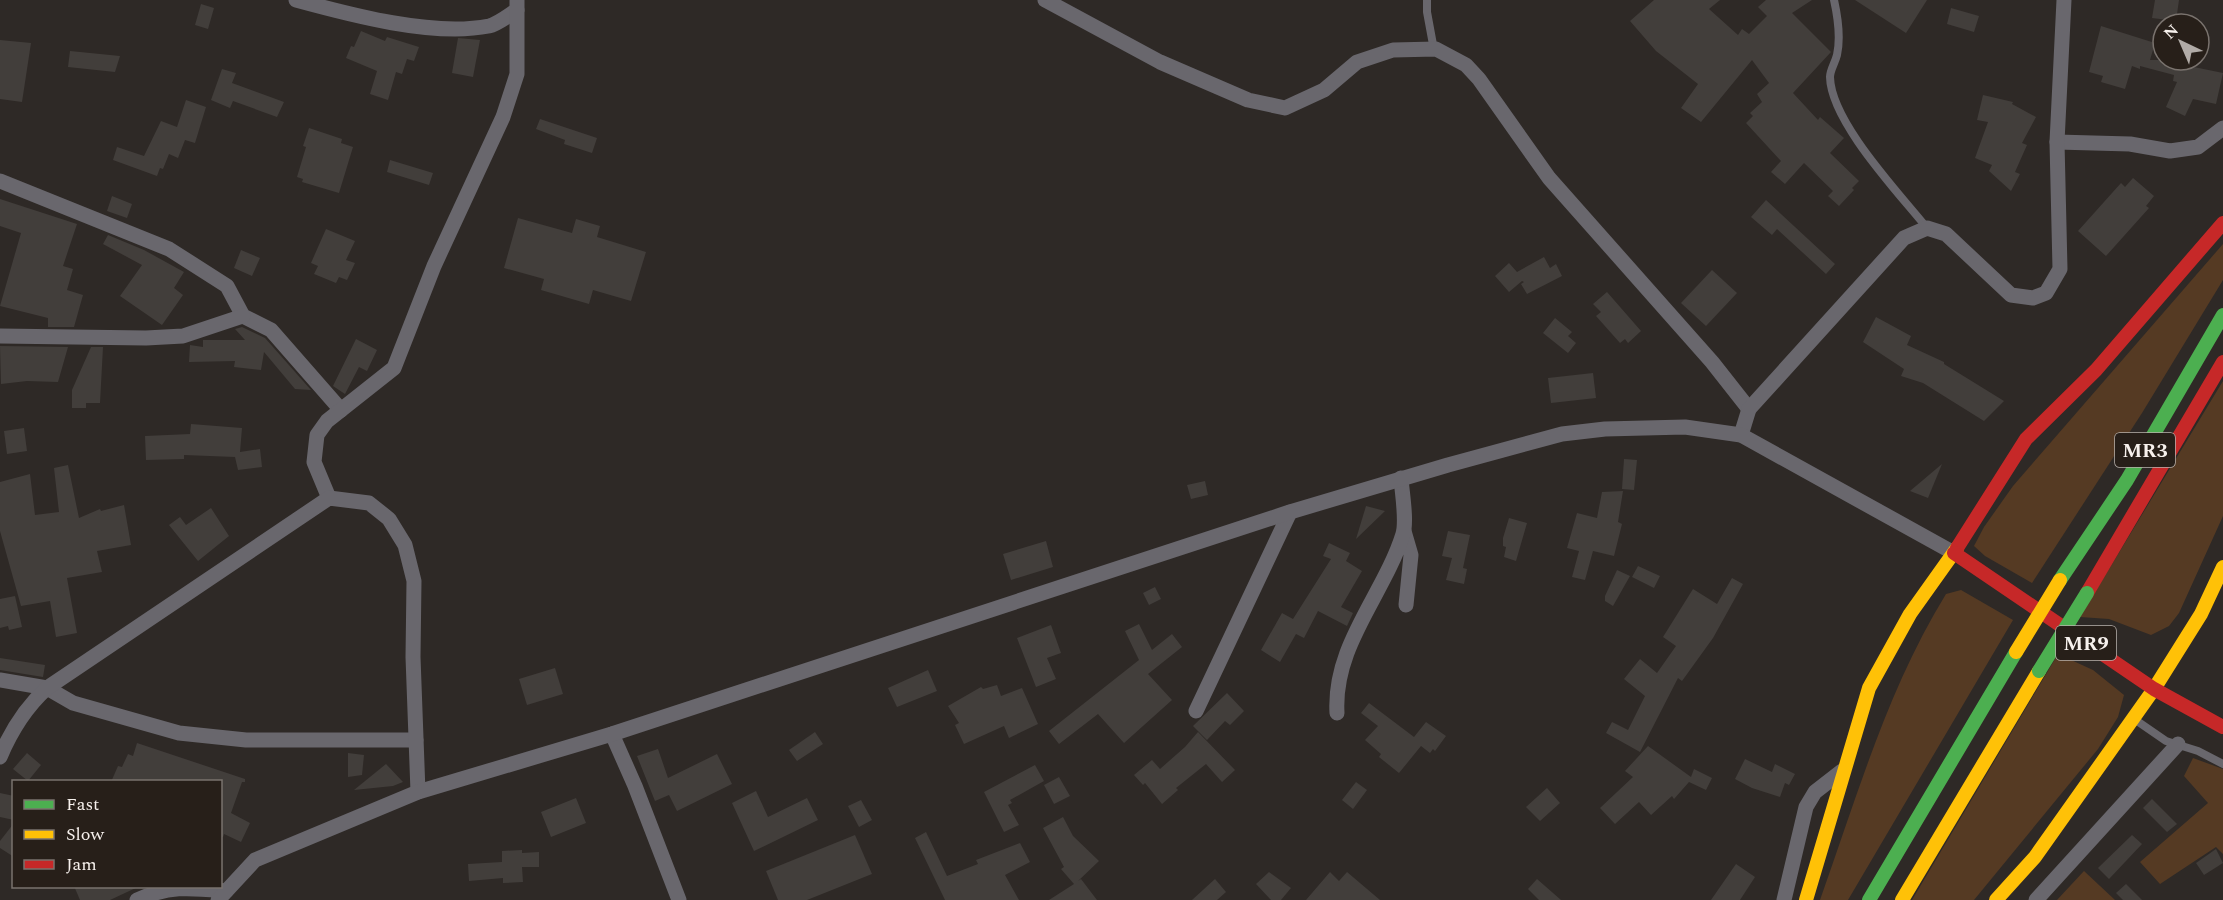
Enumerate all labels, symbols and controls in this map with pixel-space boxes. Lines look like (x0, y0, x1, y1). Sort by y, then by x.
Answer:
north arrow (2151, 12, 2211, 72)
text: N (2158, 19, 2184, 45)
road number: MR3 (2115, 433, 2175, 467)
road number: MR9 (2056, 626, 2116, 660)
legend (12, 780, 222, 888)
text: Fast (66, 791, 99, 818)
text: Slow (66, 821, 105, 848)
text: Jam (66, 851, 97, 878)

